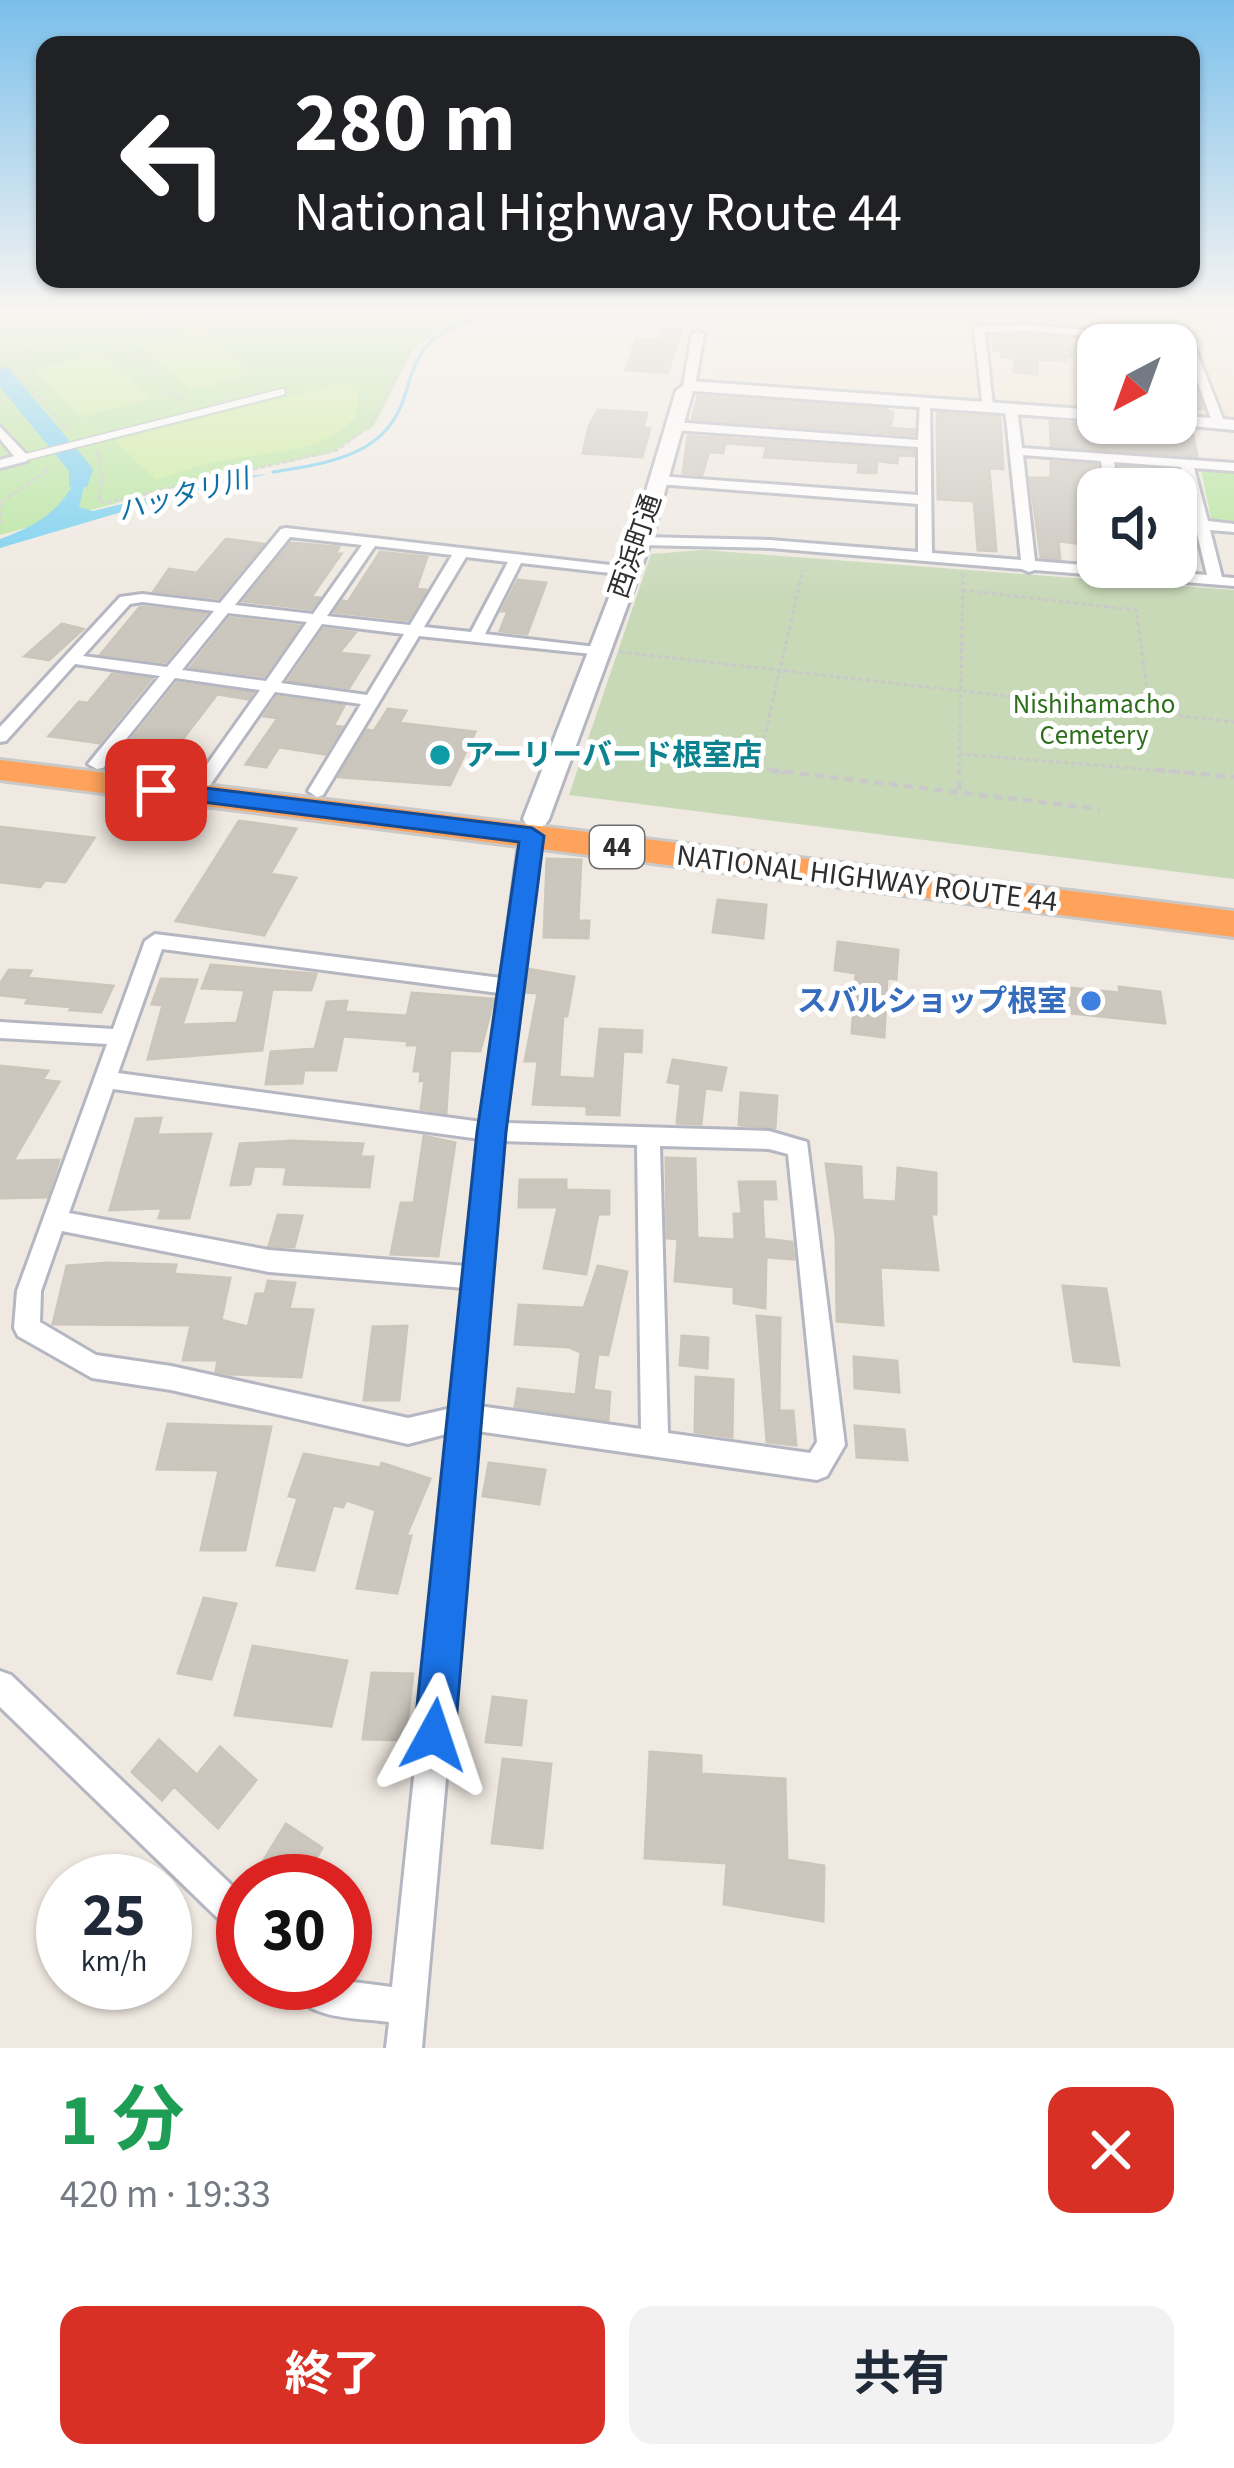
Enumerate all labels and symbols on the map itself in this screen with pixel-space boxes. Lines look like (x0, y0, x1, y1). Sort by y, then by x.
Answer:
north arrow (1077, 324, 1197, 444)
water label: ハッタリ川 (113, 458, 256, 532)
street label: 西浜町通 (599, 489, 671, 604)
park label: Nishihamacho Cemetery (1013, 685, 1175, 755)
place label: アーリーバード根室店 (464, 734, 762, 777)
pin (105, 739, 207, 841)
marker: アーリーバード根室店 (427, 742, 453, 768)
road number: 44 (590, 826, 644, 868)
street label: NATIONAL HIGHWAY ROUTE 44 (674, 834, 1060, 923)
place label: スバルショップ根室 (797, 980, 1067, 1023)
marker: スバルショップ根室 (1078, 988, 1104, 1014)
position arrow (371, 1672, 497, 1798)
speed limit sign: 30 (216, 1854, 372, 2010)

